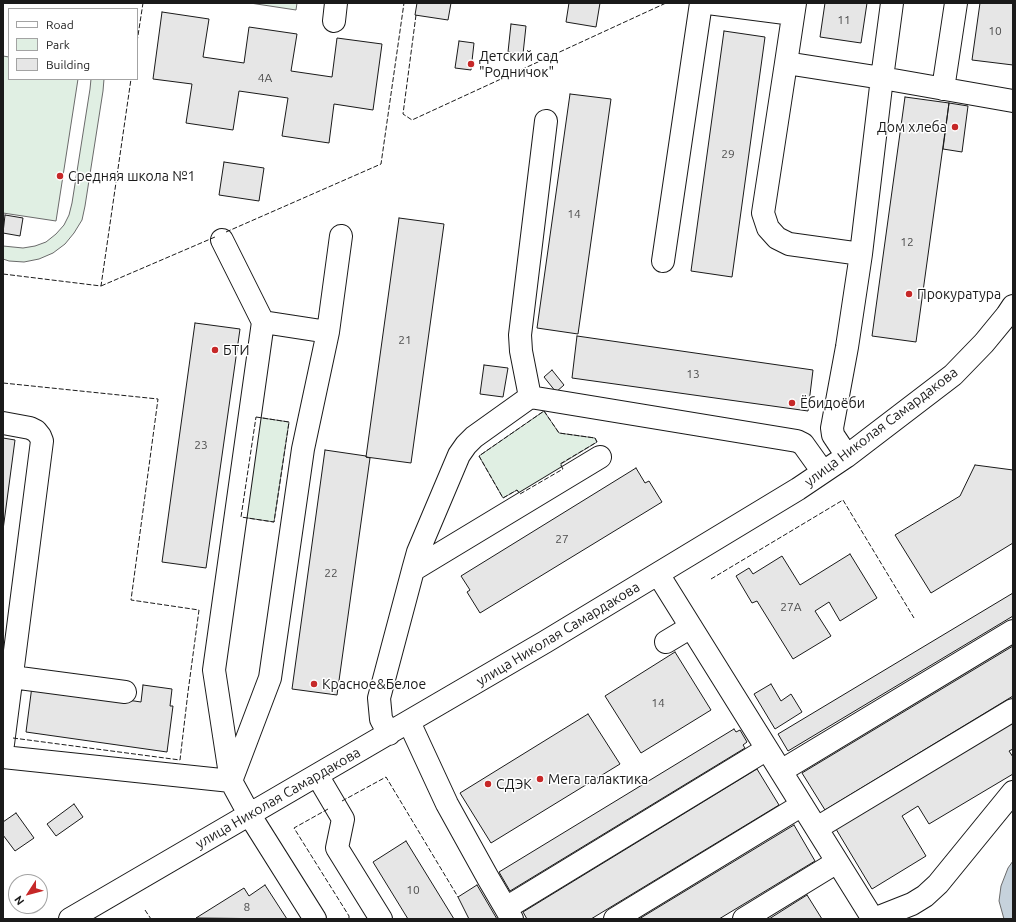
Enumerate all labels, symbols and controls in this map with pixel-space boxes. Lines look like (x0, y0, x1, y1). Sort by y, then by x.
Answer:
legend (8, 8, 138, 80)
house number: 11 (837, 13, 851, 27)
text: Road (46, 18, 74, 31)
house number: 10 (988, 24, 1002, 38)
text: Park (46, 38, 70, 51)
place label: Детский сад "Родничок" (479, 48, 558, 80)
text: Building (46, 58, 90, 71)
marker: Детский сад "Родничок" (466, 59, 476, 69)
house number: 4А (258, 71, 272, 85)
place label: Дом хлеба (877, 119, 947, 135)
marker: Дом хлеба (950, 122, 960, 132)
house number: 29 (721, 147, 735, 161)
place label: Средняя школа №1 (68, 168, 196, 184)
marker: Средняя школа №1 (55, 171, 65, 181)
house number: 14 (567, 207, 581, 221)
house number: 12 (900, 235, 914, 249)
place label: Прокуратура (917, 286, 1001, 302)
marker: Прокуратура (904, 289, 914, 299)
house number: 21 (398, 333, 412, 347)
place label: БТИ (223, 342, 249, 358)
marker: БТИ (210, 345, 220, 355)
street label: улица Николая Самардакова (801, 364, 961, 490)
house number: 13 (686, 367, 700, 381)
place label: Ёбидоёби (800, 395, 865, 411)
marker: Ёбидоёби (787, 398, 797, 408)
house number: 23 (194, 438, 208, 452)
house number: 27 (555, 532, 569, 546)
house number: 22 (324, 566, 338, 580)
street label: улица Николая Самардакова (473, 578, 643, 690)
house number: 27А (780, 600, 802, 614)
place label: Красное&Белое (322, 676, 426, 692)
marker: Красное&Белое (309, 679, 319, 689)
house number: 14 (651, 696, 665, 710)
street label: улица Николая Самардакова (193, 744, 363, 852)
place label: Мега галактика (548, 771, 648, 787)
marker: Мега галактика (535, 774, 545, 784)
place label: СДЭК (496, 776, 532, 792)
marker: СДЭК (483, 779, 493, 789)
north arrow (8, 874, 48, 914)
house number: 10 (406, 883, 420, 897)
text: N (12, 894, 26, 907)
house number: 8 (244, 900, 250, 914)

